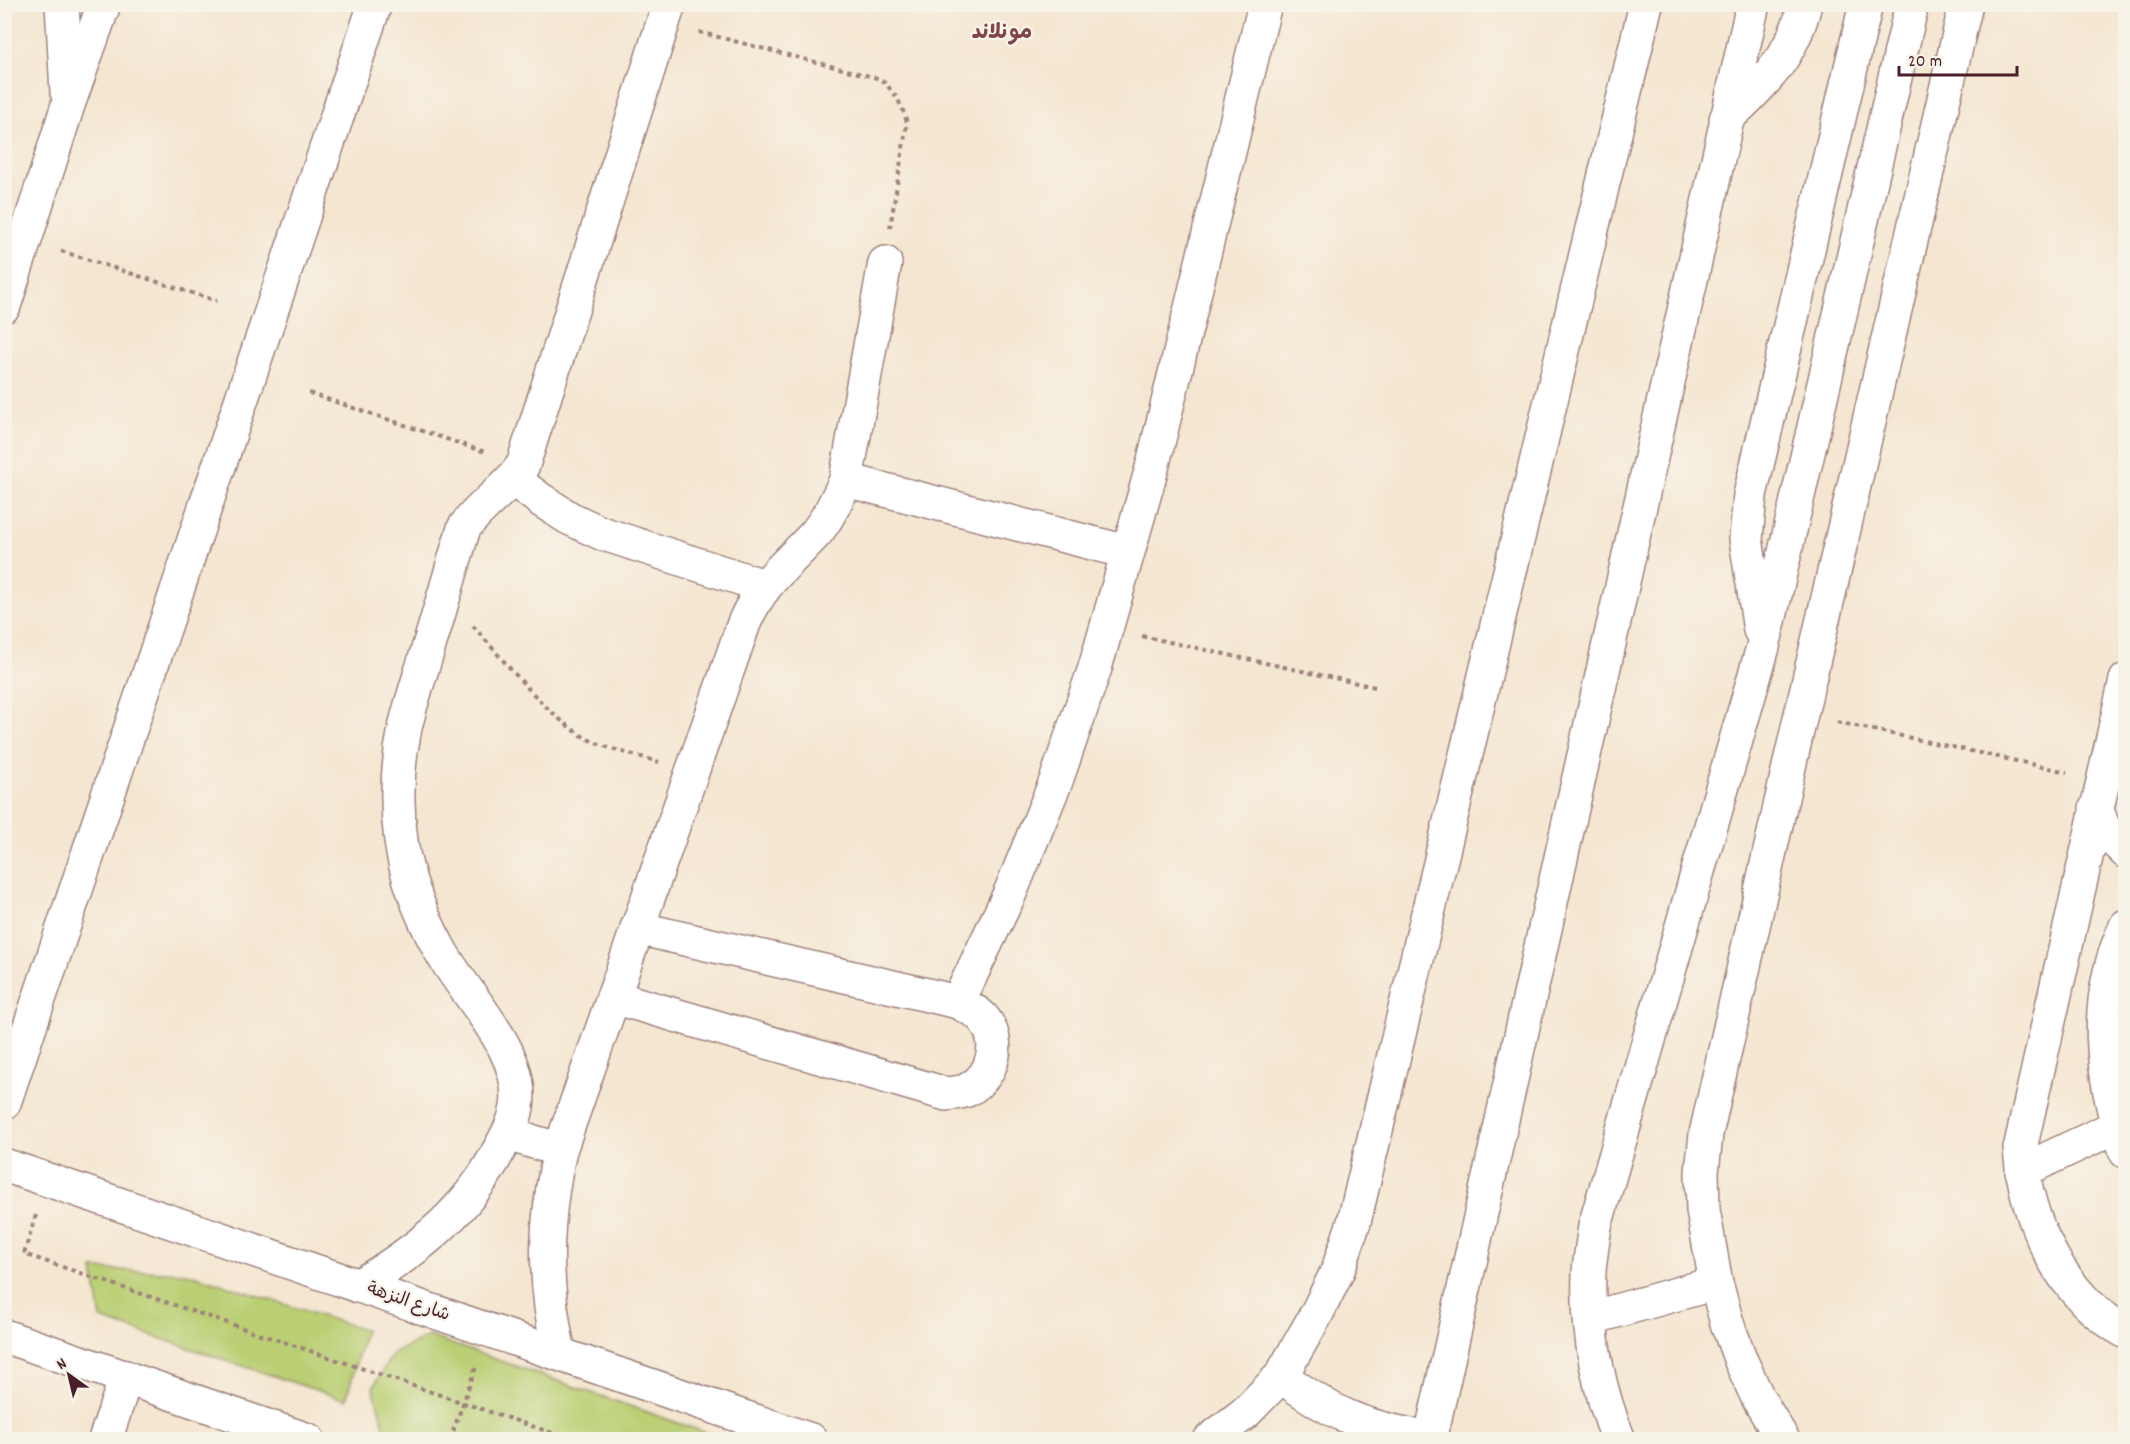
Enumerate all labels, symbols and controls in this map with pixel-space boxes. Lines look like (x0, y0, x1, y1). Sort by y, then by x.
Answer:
district label: مونلاند (972, 19, 1032, 49)
scale bar (1899, 39, 2018, 77)
text: 20 m (1908, 50, 1942, 75)
street label: شارع النزهة (363, 1277, 453, 1329)
north arrow (39, 1345, 99, 1405)
text: N (52, 1353, 72, 1376)

